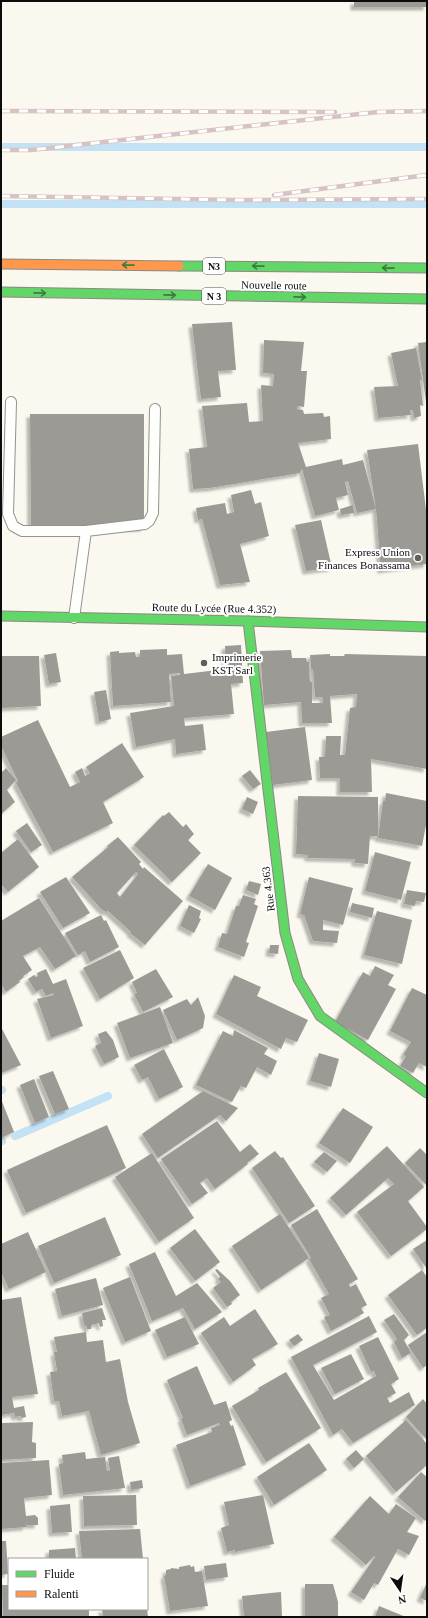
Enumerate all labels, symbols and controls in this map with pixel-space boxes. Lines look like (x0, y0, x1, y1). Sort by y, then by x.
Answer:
road number: N3 (203, 258, 225, 274)
one-way arrow (122, 261, 135, 269)
one-way arrow (252, 262, 265, 270)
one-way arrow (382, 264, 395, 271)
street label: Nouvelle route (241, 278, 307, 292)
road number: N 3 (202, 288, 226, 304)
one-way arrow (33, 289, 46, 297)
one-way arrow (163, 291, 176, 299)
one-way arrow (293, 293, 306, 301)
place label: Express Union Finances Bonassama (318, 546, 410, 571)
marker: Express Union Finances Bonassama (413, 553, 423, 563)
street label: Route du Lycée (Rue 4.352) (152, 601, 277, 616)
place label: Imprimerie KST Sarl (212, 651, 262, 676)
marker: Imprimerie KST Sarl (199, 658, 209, 668)
street label: Rue 4.363 (259, 865, 277, 912)
legend (8, 1558, 148, 1610)
text: Fluide (44, 1567, 75, 1581)
north arrow (380, 1570, 420, 1610)
text: Ralenti (44, 1587, 79, 1601)
text: N (397, 1593, 407, 1606)

